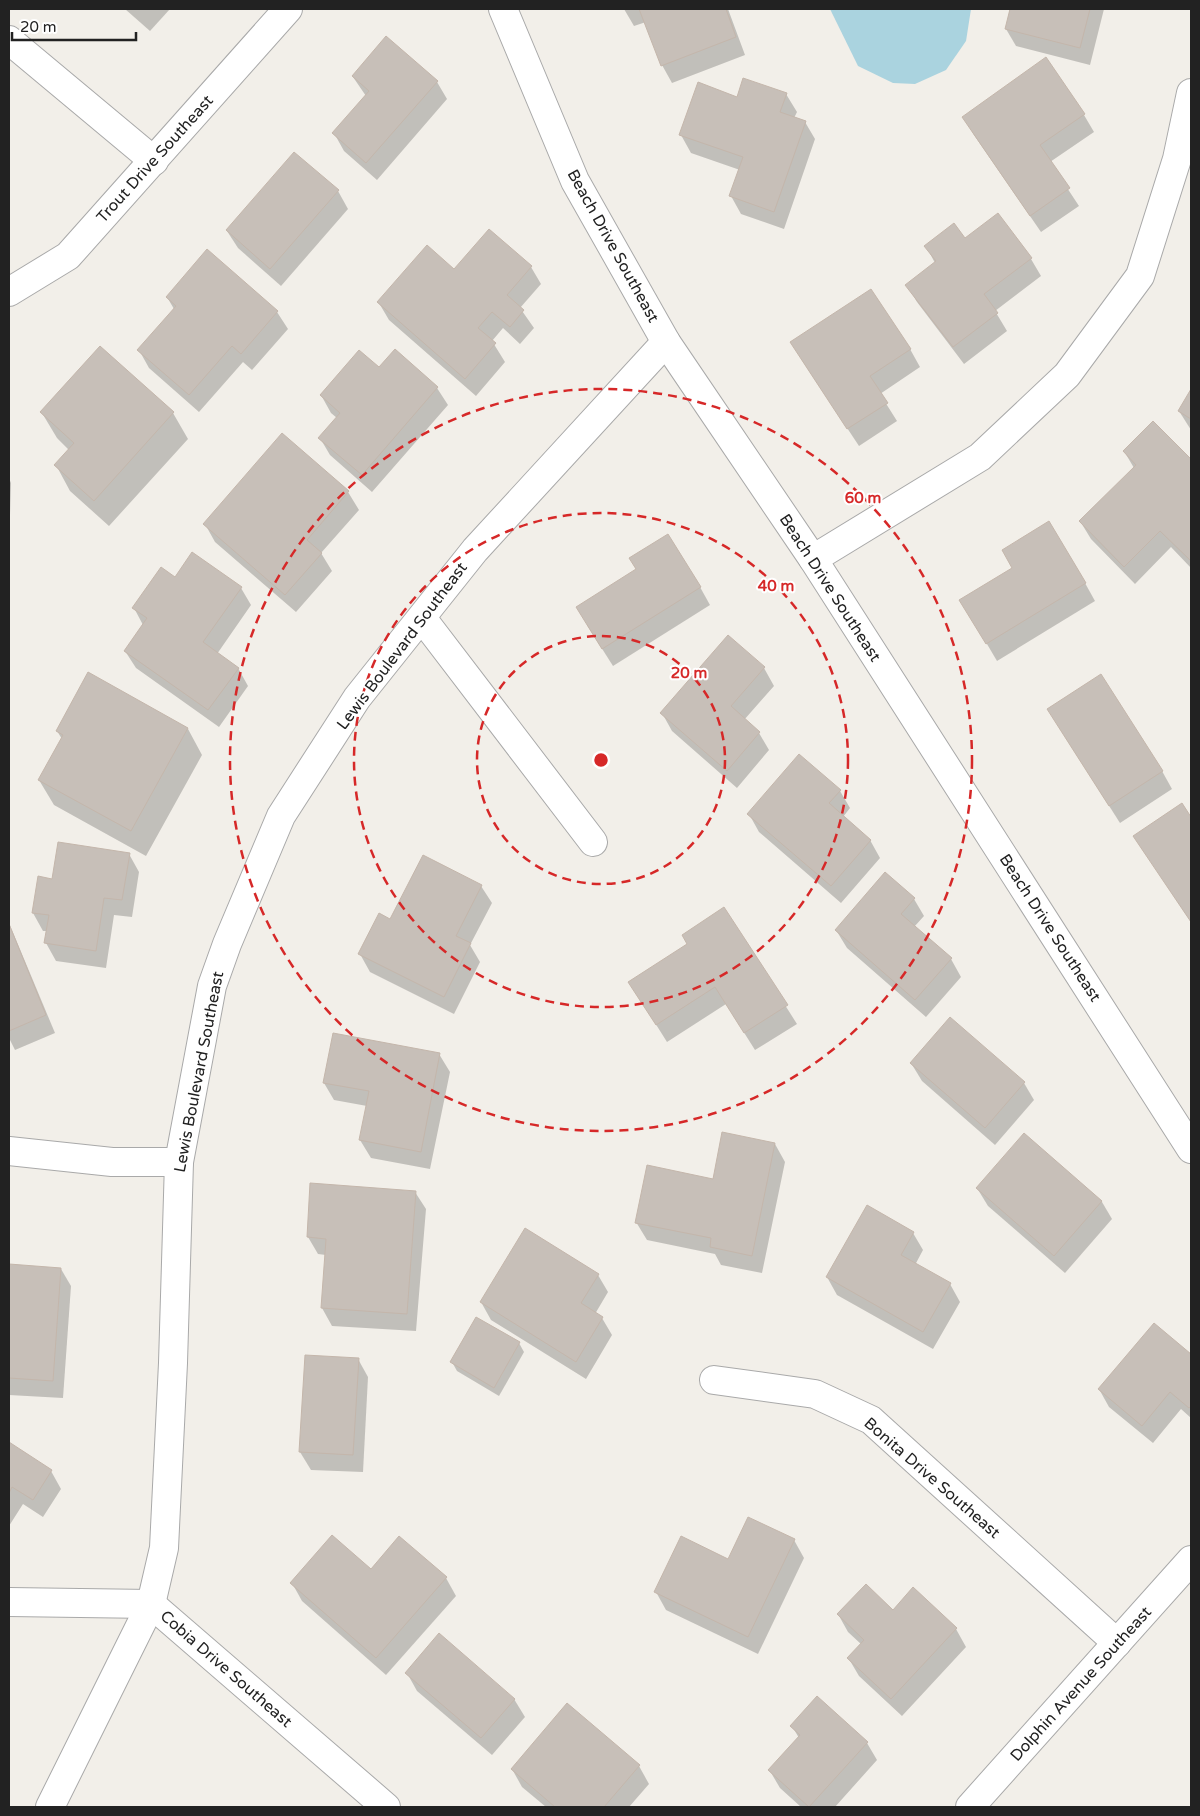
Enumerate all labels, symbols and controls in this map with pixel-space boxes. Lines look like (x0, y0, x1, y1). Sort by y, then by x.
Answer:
scale bar (12, 10, 136, 42)
text: 20 m (20, 18, 57, 36)
street label: Trout Drive Southeast (92, 91, 218, 227)
street label: Beach Drive Southeast (563, 166, 663, 326)
text: 60 m (845, 489, 881, 507)
street label: Beach Drive Southeast (775, 510, 885, 666)
street label: Lewis Boulevard Southeast (332, 558, 472, 734)
text: 40 m (758, 577, 794, 595)
text: 20 m (671, 664, 707, 682)
centre of rings (592, 751, 610, 769)
street label: Beach Drive Southeast (995, 850, 1105, 1006)
street label: Lewis Boulevard Southeast (170, 970, 228, 1174)
street label: Bonita Drive Southeast (860, 1413, 1004, 1543)
street label: Dolphin Avenue Southeast (1006, 1602, 1156, 1766)
street label: Cobia Drive Southeast (156, 1606, 296, 1732)

